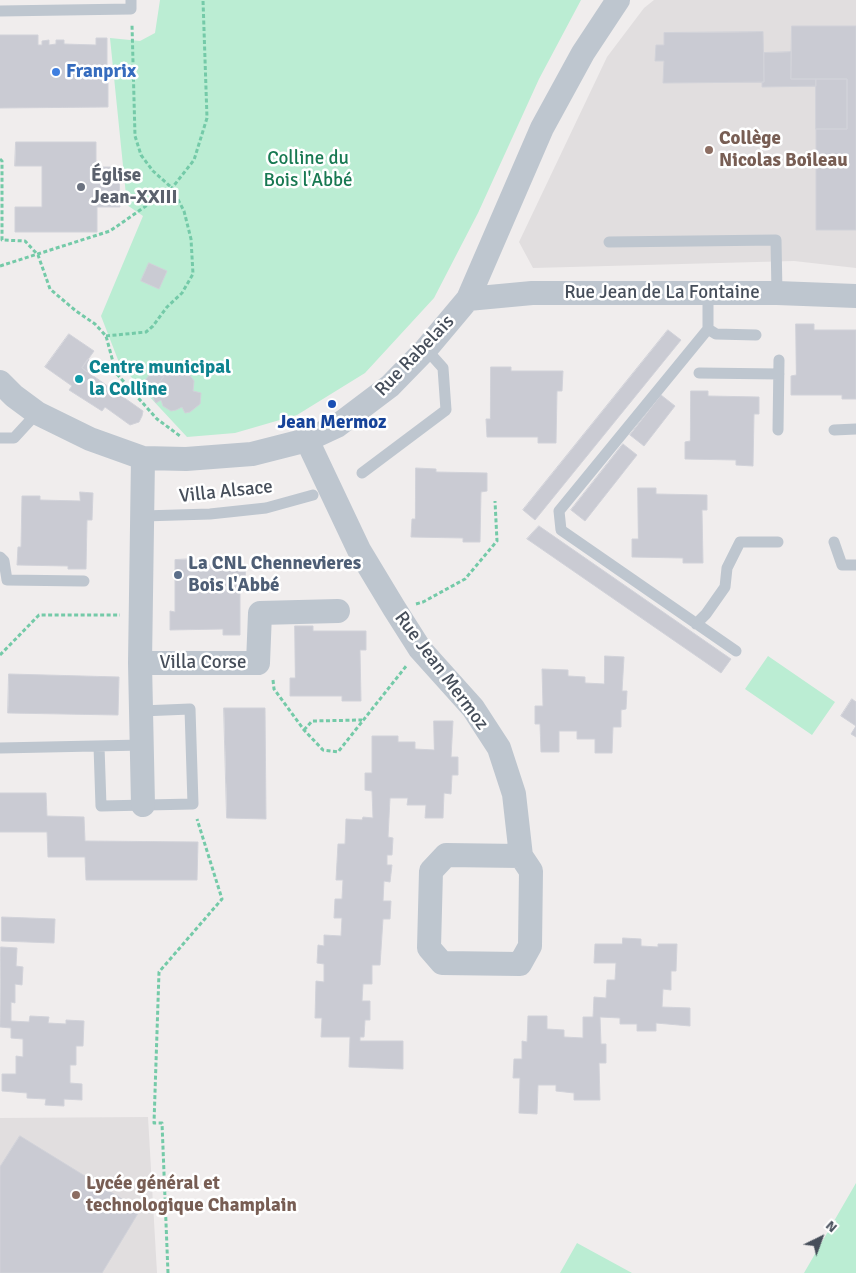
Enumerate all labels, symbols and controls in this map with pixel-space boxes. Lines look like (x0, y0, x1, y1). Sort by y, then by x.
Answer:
place label: Franprix (66, 61, 136, 83)
marker: Franprix (50, 66, 62, 78)
place label: Collège Nicolas Boileau (719, 128, 848, 172)
marker: Collège Nicolas Boileau (703, 144, 715, 156)
park label: Colline du Bois l'Abbé (263, 148, 353, 192)
place label: Église Jean-XXIII (91, 165, 178, 209)
marker: Église Jean-XXIII (75, 181, 87, 193)
street label: Rue Jean de La Fontaine (564, 282, 760, 304)
street label: Rue Rabelais (371, 311, 459, 401)
place label: Centre municipal la Colline (89, 357, 231, 401)
marker: Centre municipal la Colline (73, 373, 85, 385)
marker: Jean Mermoz (326, 398, 338, 410)
place label: Jean Mermoz (277, 412, 387, 434)
street label: Villa Alsace (178, 476, 274, 508)
place label: La CNL Chennevieres Bois l'Abbé (188, 553, 361, 597)
marker: La CNL Chennevieres Bois l'Abbé (172, 569, 184, 581)
street label: Rue Jean Mermoz (389, 607, 493, 735)
street label: Villa Corse (160, 652, 246, 674)
place label: Lycée général et technologique Champlain (86, 1173, 297, 1217)
marker: Lycée général et technologique Champlain (70, 1189, 82, 1201)
north arrow (796, 1213, 846, 1263)
text: N (822, 1217, 841, 1236)

